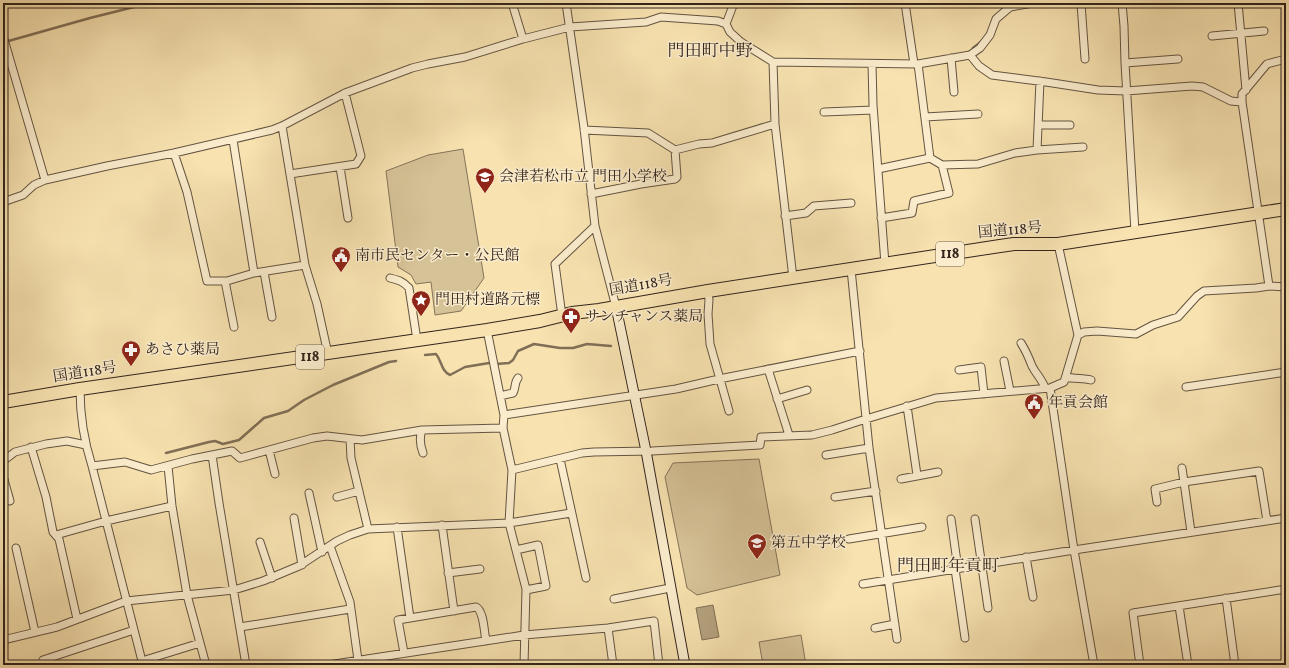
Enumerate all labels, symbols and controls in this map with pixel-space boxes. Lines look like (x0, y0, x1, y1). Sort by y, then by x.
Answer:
district label: 門田町中野 (668, 40, 753, 63)
school or university icon: 会津若松市立 門田小学校 (474, 166, 496, 194)
place label: 会津若松市立 門田小学校 (499, 167, 667, 188)
street label: 国道118号 (977, 218, 1043, 244)
road number: 118 (936, 242, 964, 266)
public building icon: 南市民センター・公民館 (330, 245, 352, 273)
place label: 南市民センター・公民館 (355, 246, 519, 267)
street label: 国道118号 (608, 270, 674, 302)
place icon: 門田村道路元標 (410, 289, 432, 317)
place label: 門田村道路元標 (435, 290, 540, 311)
pharmacy icon: サンチャンス薬局 (560, 306, 582, 334)
place label: サンチャンス薬局 (585, 307, 703, 328)
pharmacy icon: あさひ薬局 (120, 339, 142, 367)
place label: あさひ薬局 (145, 340, 220, 361)
road number: 118 (296, 345, 324, 369)
street label: 国道118号 (52, 358, 118, 388)
public building icon: 年貢会館 (1023, 392, 1045, 420)
place label: 年貢会館 (1048, 393, 1108, 414)
school or university icon: 第五中学校 (746, 532, 768, 560)
place label: 第五中学校 (771, 533, 846, 554)
district label: 門田町年貢町 (897, 555, 999, 578)

